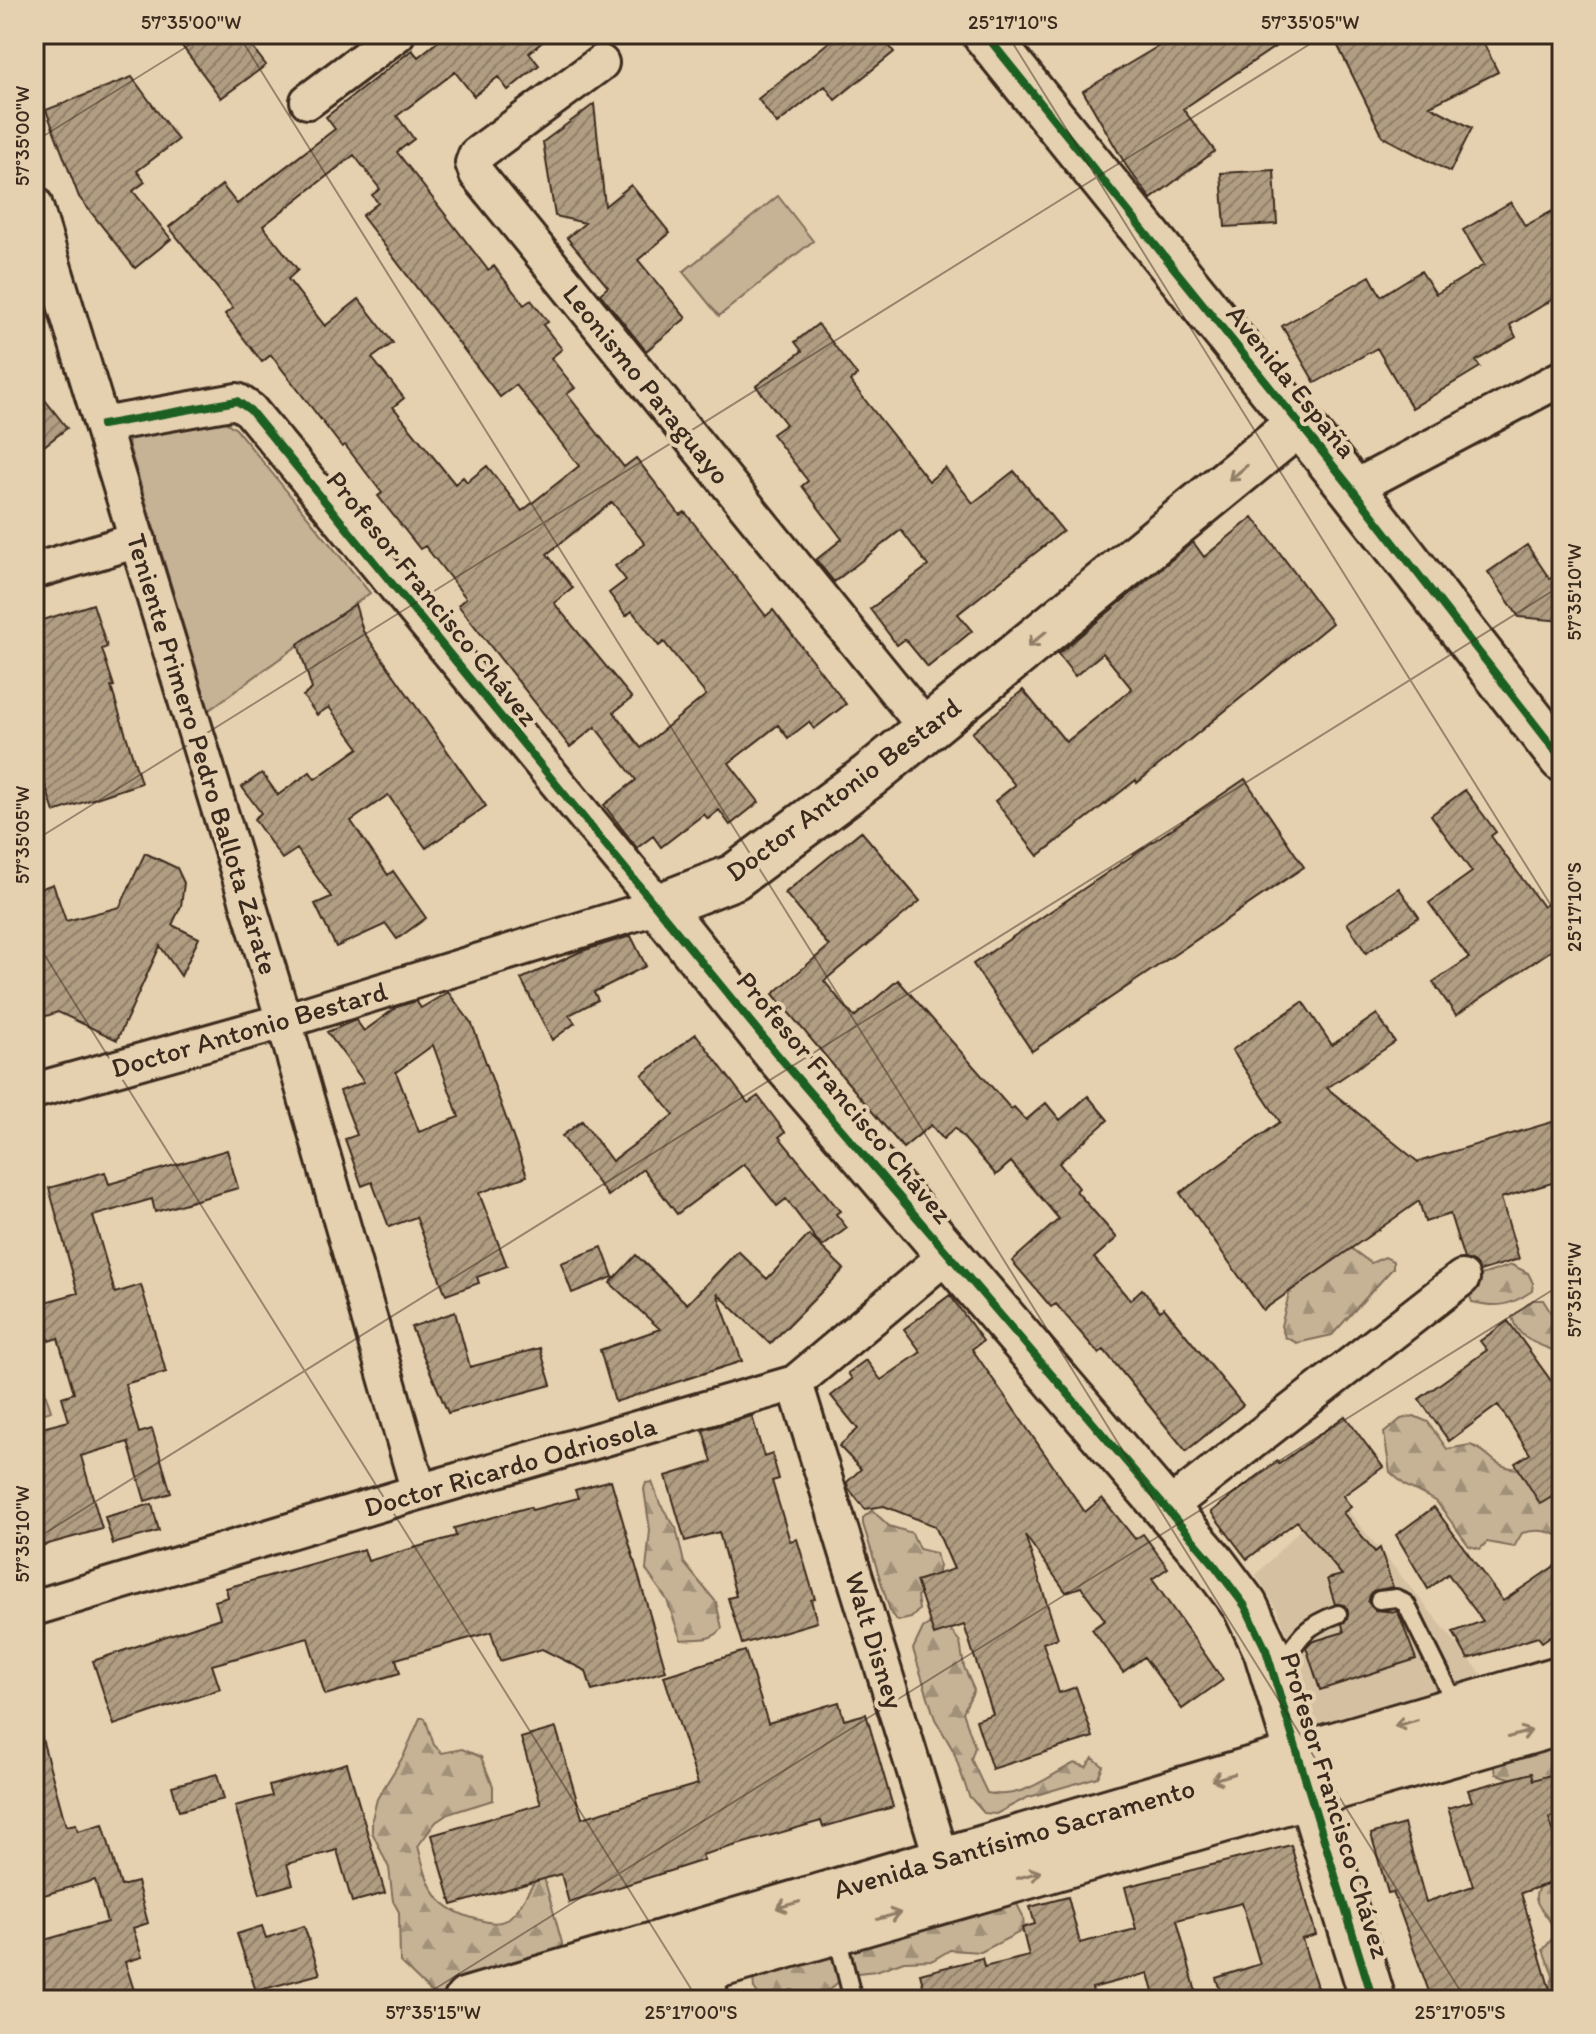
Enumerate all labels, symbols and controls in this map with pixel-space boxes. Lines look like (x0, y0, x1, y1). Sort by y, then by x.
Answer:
text: 57°35'00"W (141, 10, 241, 34)
text: 25°17'10"S (968, 10, 1058, 34)
text: 57°35'05"W (1261, 10, 1359, 34)
text: 57°35'00"W (10, 86, 34, 186)
street label: Leonismo Paraguayo (556, 277, 738, 491)
street label: Avenida España (1220, 297, 1364, 465)
street label: Profesor Francisco Chávez (320, 464, 546, 732)
one-way arrow (1227, 464, 1248, 482)
street label: Teniente Primero Pedro Ballota Zárate (120, 529, 286, 979)
text: 57°35'10"W (1562, 543, 1586, 641)
one-way arrow (1027, 630, 1048, 648)
street label: Doctor Antonio Bestard (719, 689, 968, 889)
text: 57°35'05"W (10, 786, 34, 884)
text: 25°17'10"S (1562, 862, 1586, 952)
street label: Profesor Francisco Chávez (730, 964, 960, 1230)
street label: Doctor Antonio Bestard (107, 973, 392, 1085)
text: 57°35'15"W (1562, 1242, 1586, 1338)
street label: Doctor Ricardo Odriosola (360, 1408, 661, 1524)
text: 57°35'10"W (10, 1485, 34, 1583)
street label: Walt Disney (838, 1567, 912, 1713)
street label: Profesor Francisco Chávez (1273, 1648, 1399, 1962)
one-way arrow (1394, 1716, 1420, 1731)
one-way arrow (1507, 1725, 1533, 1740)
street label: Avenida Santísimo Sacramento (829, 1770, 1199, 1906)
one-way arrow (1211, 1770, 1237, 1785)
one-way arrow (1015, 1867, 1041, 1882)
one-way arrow (775, 1898, 801, 1913)
one-way arrow (875, 1908, 901, 1923)
text: 57°35'15"W (385, 2000, 481, 2024)
text: 25°17'00"S (644, 2000, 738, 2024)
text: 25°17'05"S (1414, 2000, 1506, 2024)

